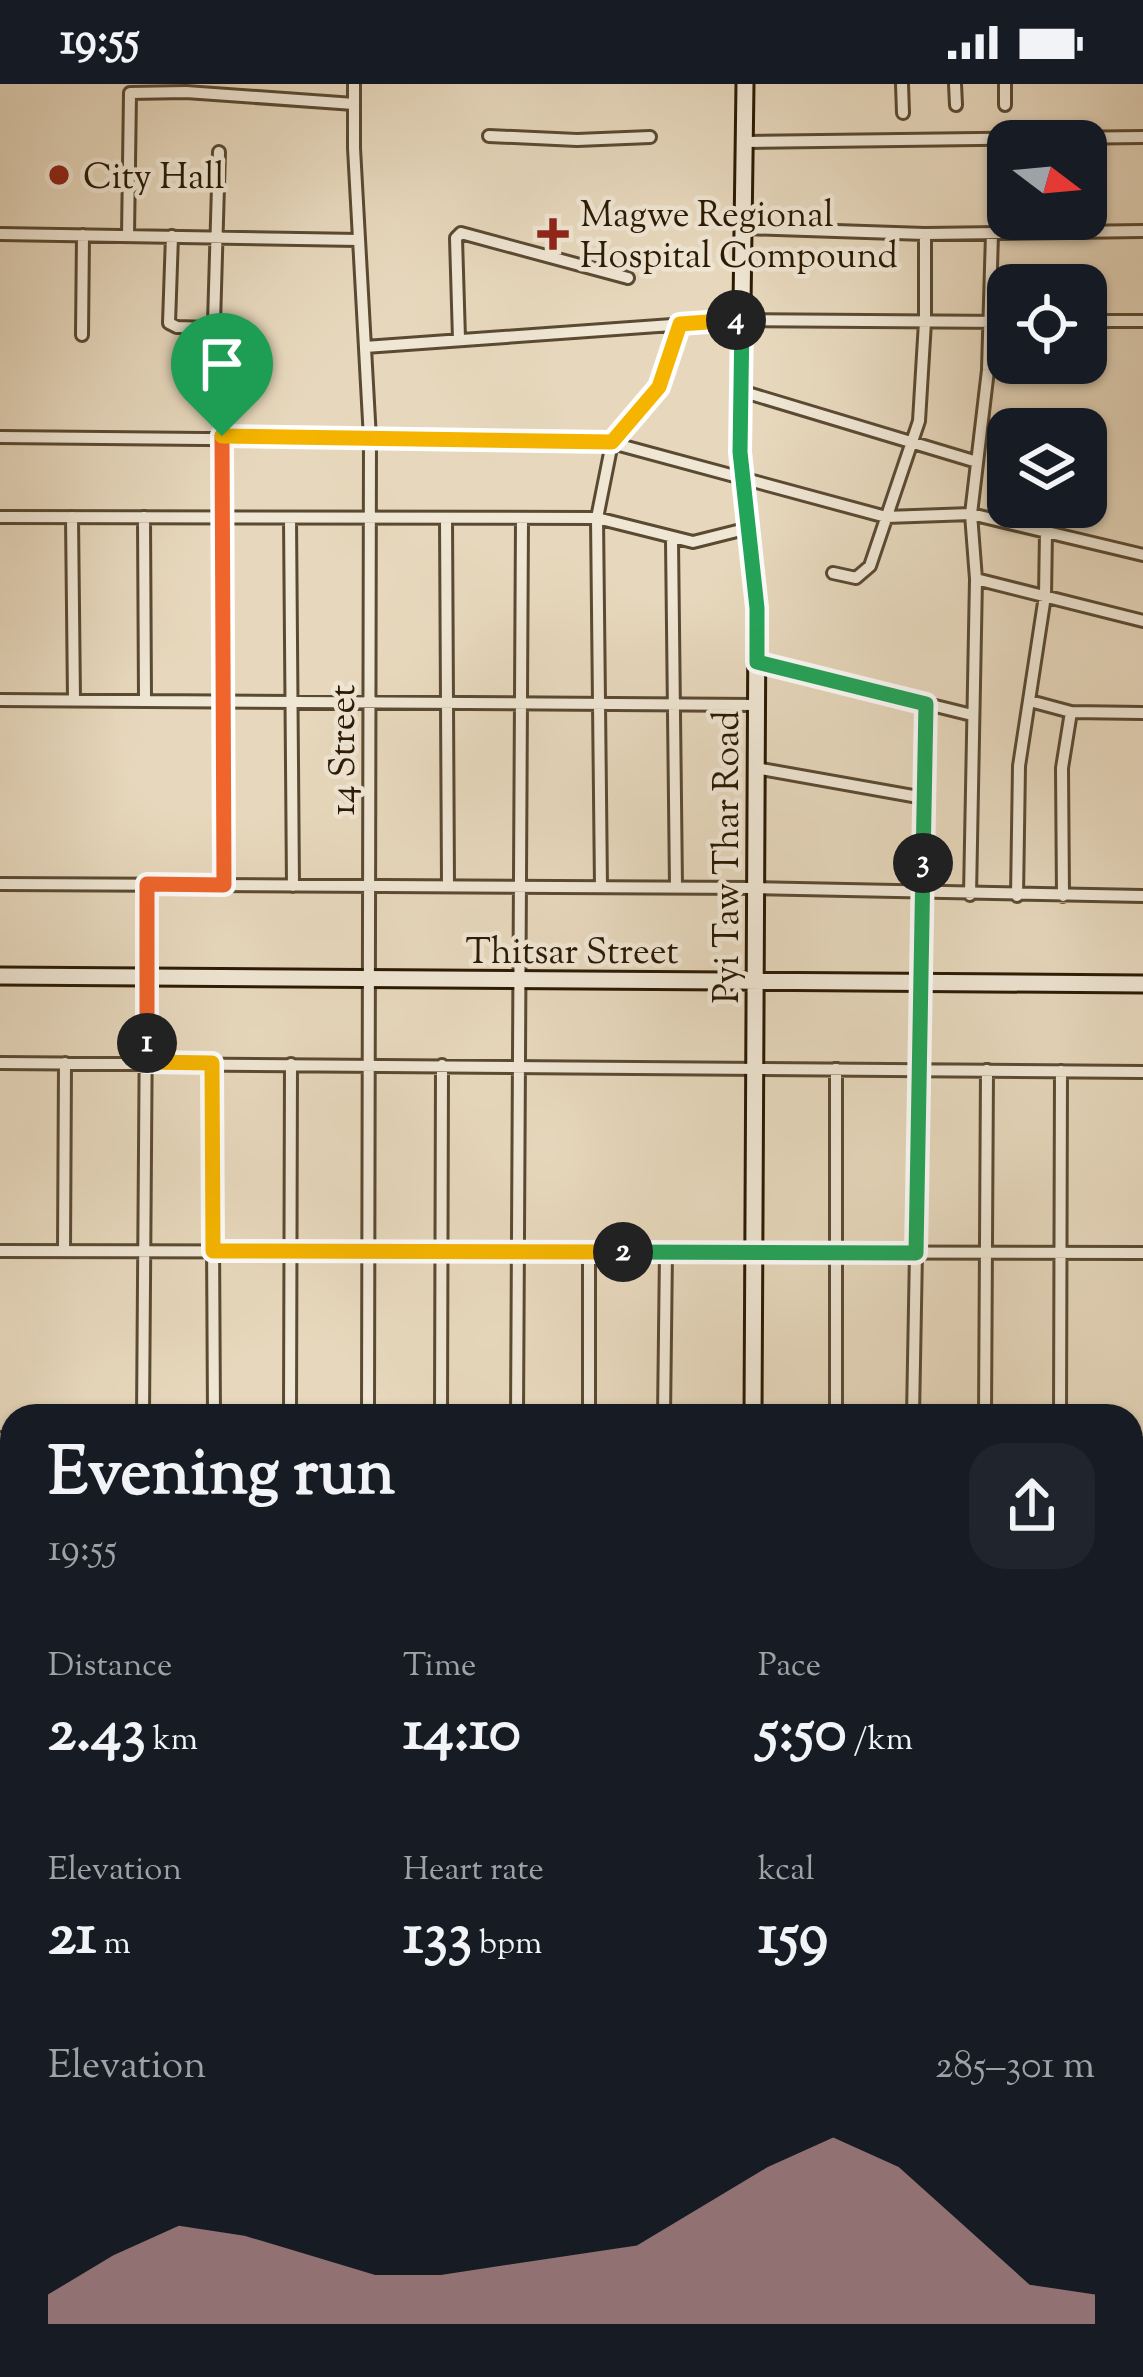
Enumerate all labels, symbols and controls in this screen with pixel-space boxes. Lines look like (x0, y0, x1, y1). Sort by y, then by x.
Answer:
text: 19:55 (60, 10, 140, 75)
north arrow (987, 120, 1107, 240)
map controls (987, 120, 1107, 528)
place label: City Hall (83, 153, 225, 205)
marker: City Hall (46, 162, 72, 188)
place label: Magwe Regional Hospital Compound (580, 191, 898, 284)
marker: Magwe Regional Hospital Compound (537, 218, 569, 250)
button: locate (987, 264, 1107, 384)
pin: 4 (706, 290, 766, 350)
text: 4 (728, 296, 744, 344)
pin (171, 313, 273, 436)
icon: arrive (189, 331, 255, 397)
button: layers (987, 408, 1107, 528)
street label: 14 Street (319, 684, 371, 816)
street label: Pyi Taw Thar Road (703, 710, 755, 1004)
pin: 3 (893, 833, 953, 893)
text: 3 (916, 839, 930, 887)
street label: Thitsar Street (465, 928, 679, 980)
pin: 1 (117, 1013, 177, 1073)
text: 1 (141, 1019, 153, 1067)
pin: 2 (593, 1222, 653, 1282)
text: 2 (615, 1228, 631, 1276)
text: Evening run (48, 1430, 395, 1525)
button: share (969, 1443, 1095, 1569)
text: 19:55 (48, 1523, 117, 1579)
text: Distance (48, 1643, 172, 1691)
text: Time (403, 1643, 476, 1691)
text: Pace (758, 1643, 821, 1691)
text: 2.43 (48, 1691, 146, 1778)
text: 14:10 (403, 1691, 521, 1778)
text: 5:50 (758, 1691, 846, 1778)
text: km (146, 1717, 198, 1765)
text: /km (846, 1717, 913, 1765)
text: Elevation (48, 1847, 182, 1895)
text: Heart rate (403, 1847, 544, 1895)
text: kcal (758, 1847, 815, 1895)
text: 21 (48, 1895, 96, 1982)
text: 133 (403, 1895, 472, 1982)
text: 159 (758, 1895, 828, 1982)
text: m (96, 1921, 131, 1969)
text: bpm (472, 1921, 542, 1969)
text: Elevation (48, 2040, 206, 2096)
text: 285–301 m (935, 2040, 1095, 2096)

